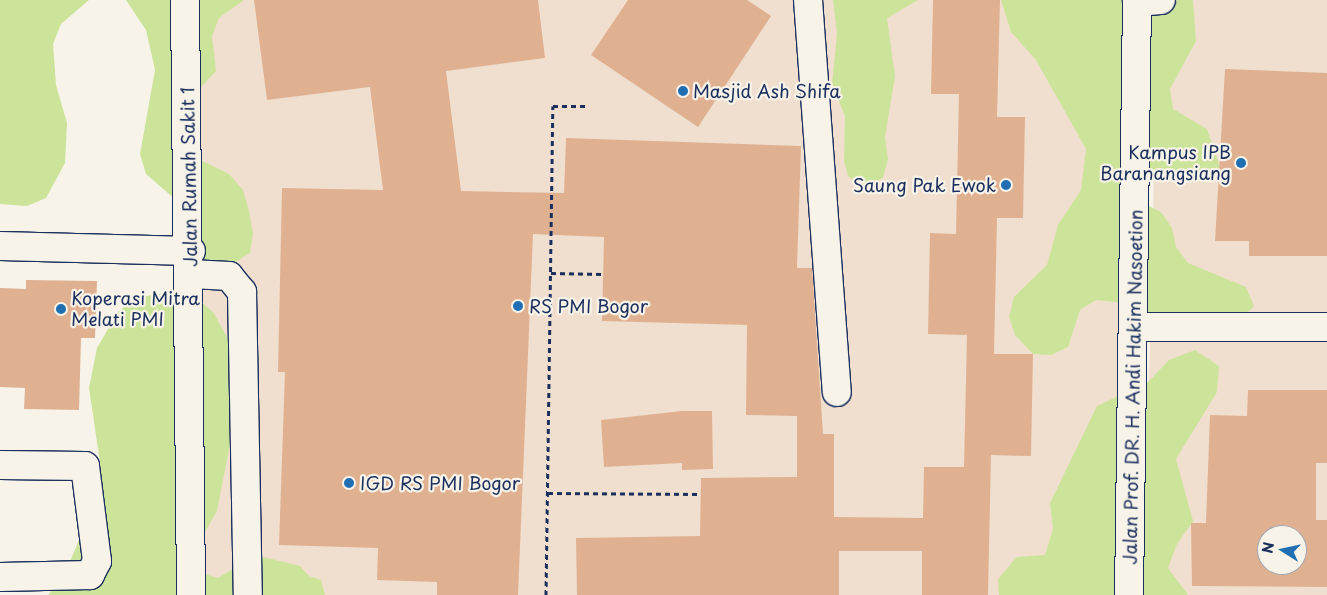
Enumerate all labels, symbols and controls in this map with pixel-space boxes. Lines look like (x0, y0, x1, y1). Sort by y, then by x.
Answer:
place label: Masjid Ash Shifa (693, 80, 841, 102)
marker: Masjid Ash Shifa (677, 85, 689, 97)
street label: Jalan Rumah Sakit 1 (177, 87, 201, 267)
place label: Kampus IPB Baranangsiang (1100, 142, 1231, 184)
marker: Kampus IPB Baranangsiang (1235, 157, 1247, 169)
place label: Saung Pak Ewok (853, 174, 996, 196)
marker: Saung Pak Ewok (1000, 179, 1012, 191)
street label: Jalan Prof. DR. H. Andi Hakim Nasoetion (1119, 208, 1147, 566)
place label: Koperasi Mitra Melati PMI (71, 288, 200, 330)
place label: RS PMI Bogor (529, 295, 650, 317)
marker: RS PMI Bogor (511, 299, 525, 313)
marker: Koperasi Mitra Melati PMI (55, 303, 67, 315)
place label: IGD RS PMI Bogor (360, 472, 522, 494)
marker: IGD RS PMI Bogor (342, 476, 356, 490)
north arrow (1257, 525, 1307, 575)
text: N (1256, 540, 1279, 555)

